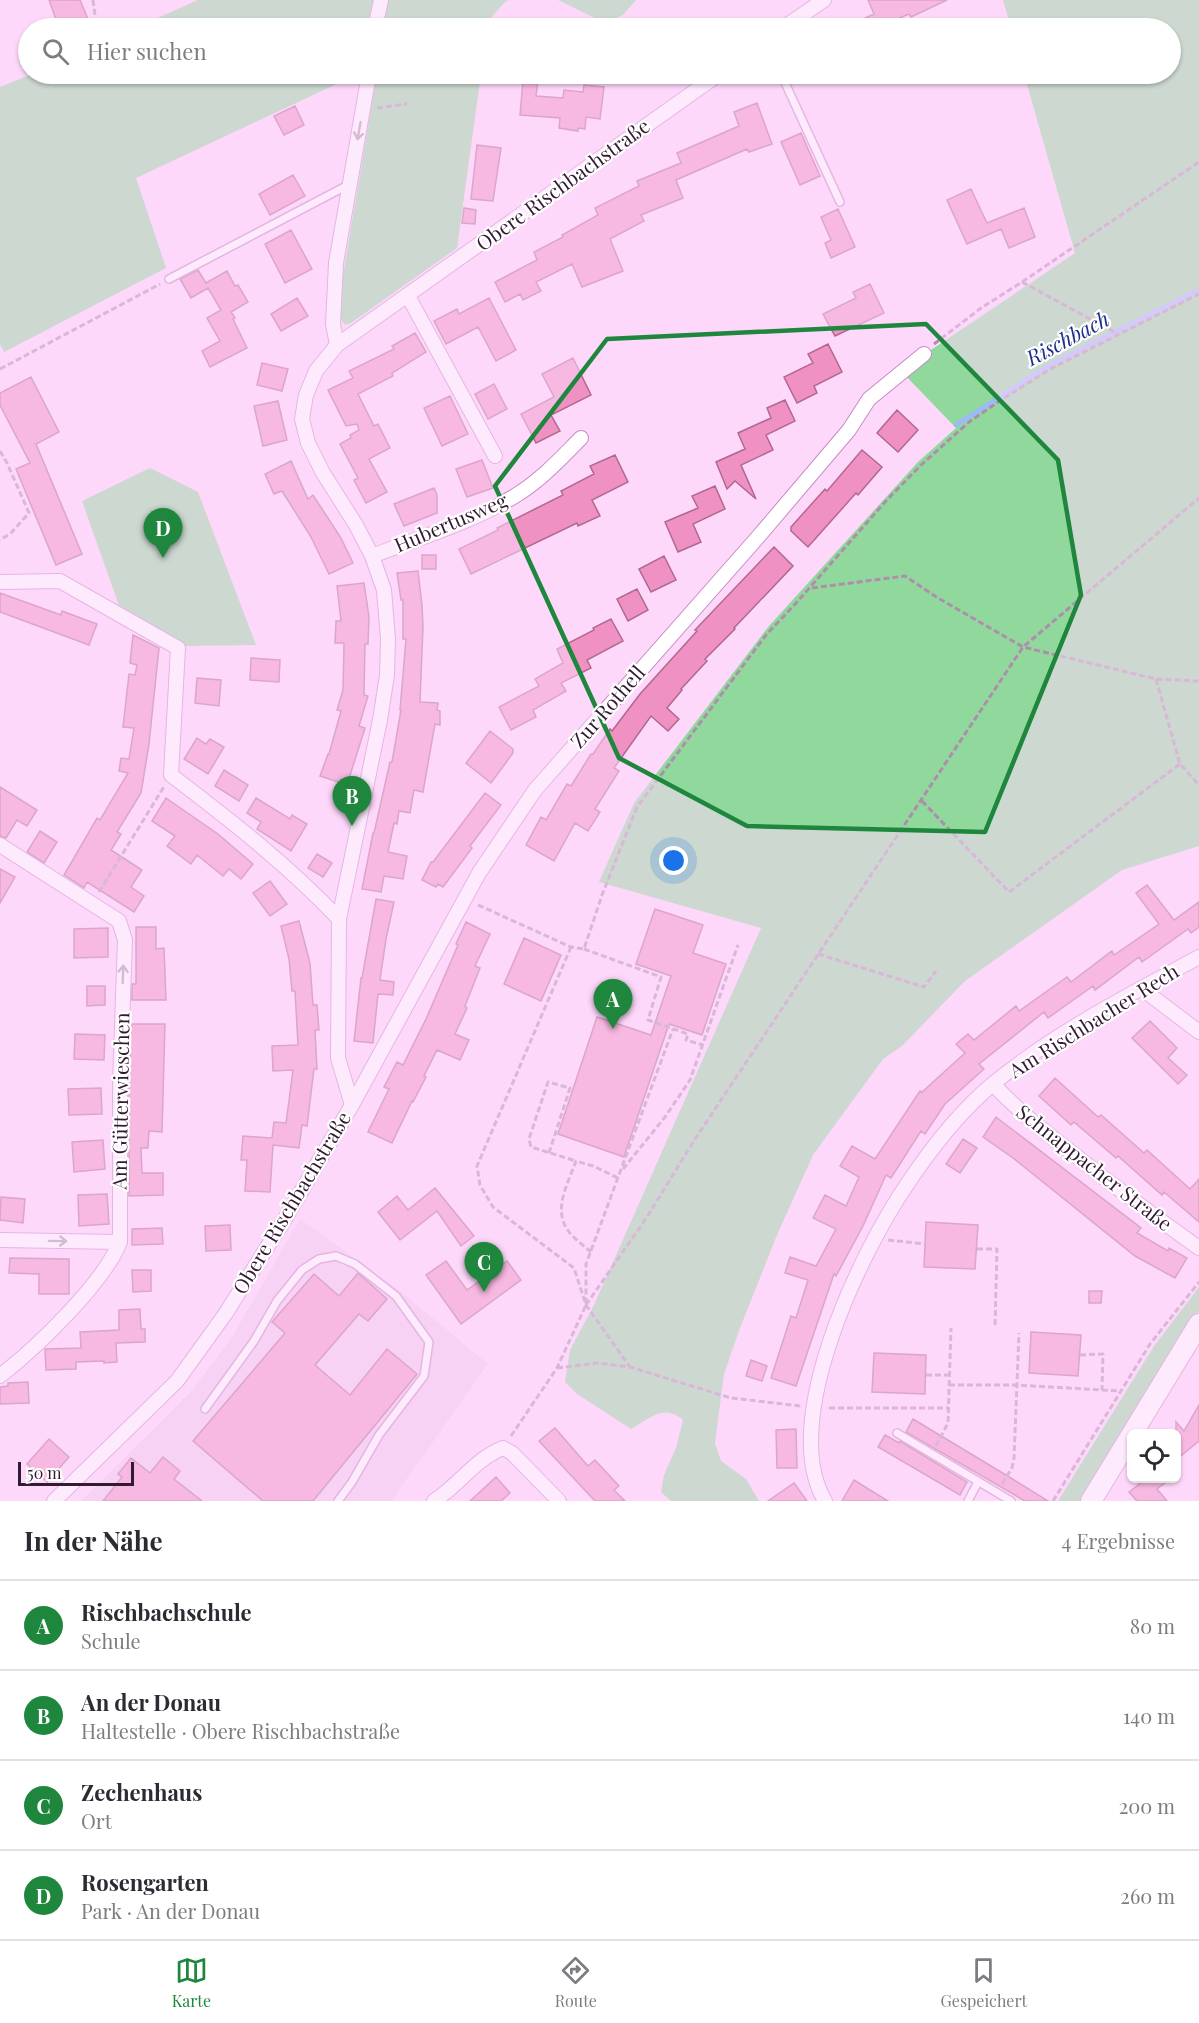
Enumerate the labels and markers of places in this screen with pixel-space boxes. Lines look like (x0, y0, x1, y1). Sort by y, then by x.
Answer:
pin: D (144, 508, 182, 558)
pin: B (332, 776, 372, 826)
pin: A (594, 980, 632, 1029)
pin: C (464, 1242, 504, 1292)

